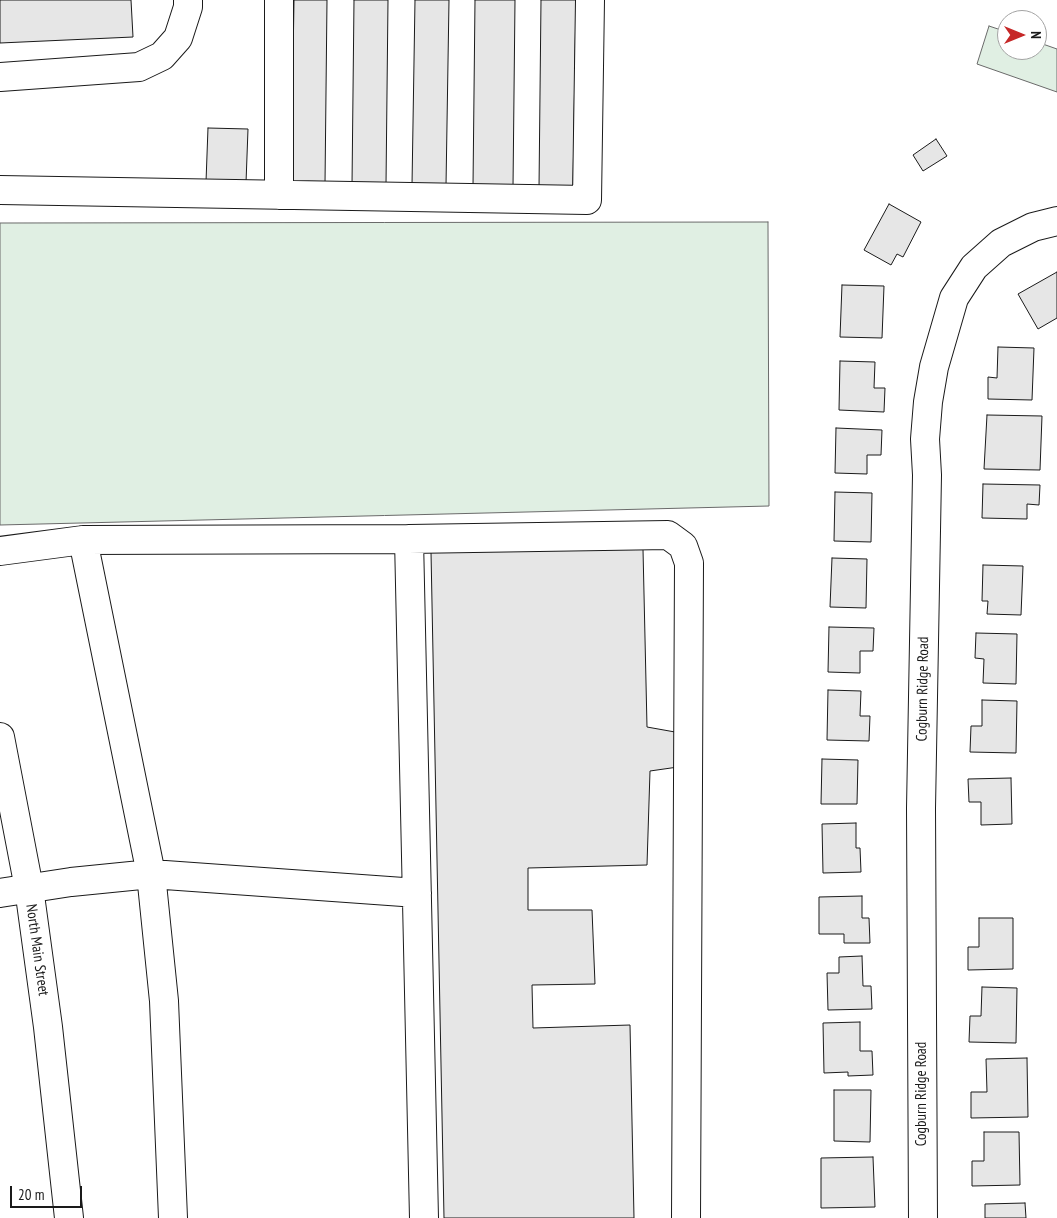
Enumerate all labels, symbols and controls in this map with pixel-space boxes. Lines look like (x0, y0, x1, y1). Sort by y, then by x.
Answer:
north arrow (997, 10, 1047, 60)
text: N (1027, 31, 1045, 39)
street label: Cogburn Ridge Road (913, 637, 933, 741)
street label: North Main Street (22, 903, 52, 997)
street label: Cogburn Ridge Road (913, 1042, 931, 1146)
scale bar (12, 1176, 85, 1208)
text: 20 m (18, 1185, 44, 1204)

